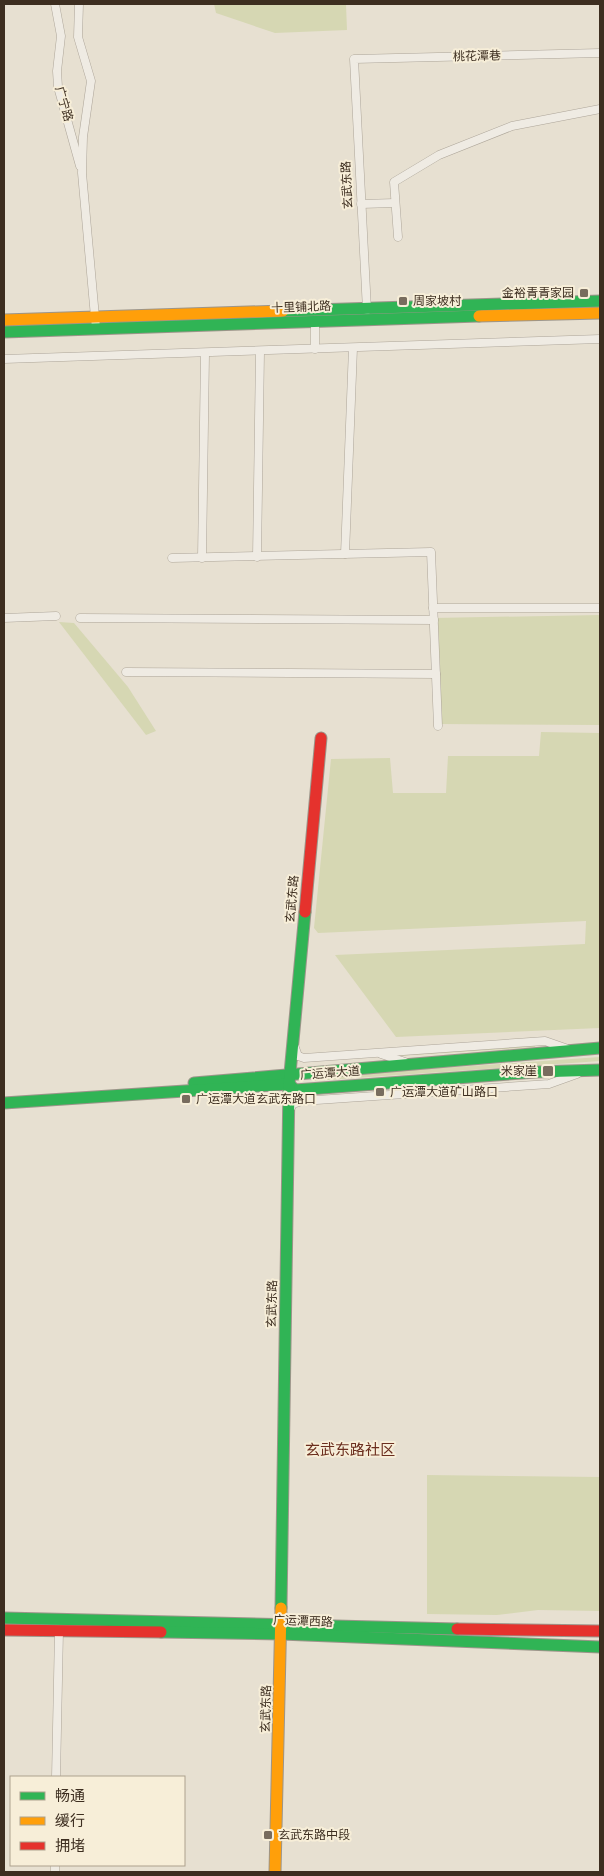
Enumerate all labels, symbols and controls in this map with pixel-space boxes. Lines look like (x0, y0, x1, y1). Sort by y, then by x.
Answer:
street label: 桃花潭巷 (453, 46, 501, 64)
street label: 广宁路 (51, 84, 79, 124)
street label: 玄武东路 (336, 161, 356, 209)
place label: 金裕青青家园 (502, 283, 574, 301)
marker: 金裕青青家园 (578, 287, 590, 299)
place label: 周家坡村 (413, 291, 462, 309)
marker: 周家坡村 (397, 295, 409, 307)
street label: 十里铺北路 (271, 296, 331, 316)
street label: 玄武东路 (280, 874, 302, 924)
street label: 广运潭大道 (299, 1061, 360, 1083)
place label: 米家崖 (501, 1061, 537, 1079)
marker: 米家崖 (541, 1064, 555, 1078)
place label: 广运潭大道矿山路口 (390, 1082, 498, 1100)
marker: 广运潭大道矿山路口 (374, 1086, 386, 1098)
place label: 广运潭大道玄武东路口 (196, 1089, 316, 1107)
marker: 广运潭大道玄武东路口 (180, 1093, 192, 1105)
street label: 玄武东路 (262, 1280, 280, 1328)
district label: 玄武东路社区 (305, 1437, 395, 1460)
street label: 广运潭西路 (273, 1610, 333, 1630)
street label: 玄武东路 (256, 1685, 274, 1733)
legend (10, 1776, 185, 1866)
text: 畅通 (55, 1783, 85, 1806)
text: 缓行 (55, 1808, 85, 1831)
place label: 玄武东路中段 (278, 1825, 350, 1843)
marker: 玄武东路中段 (262, 1829, 274, 1841)
text: 拥堵 (55, 1833, 85, 1856)

